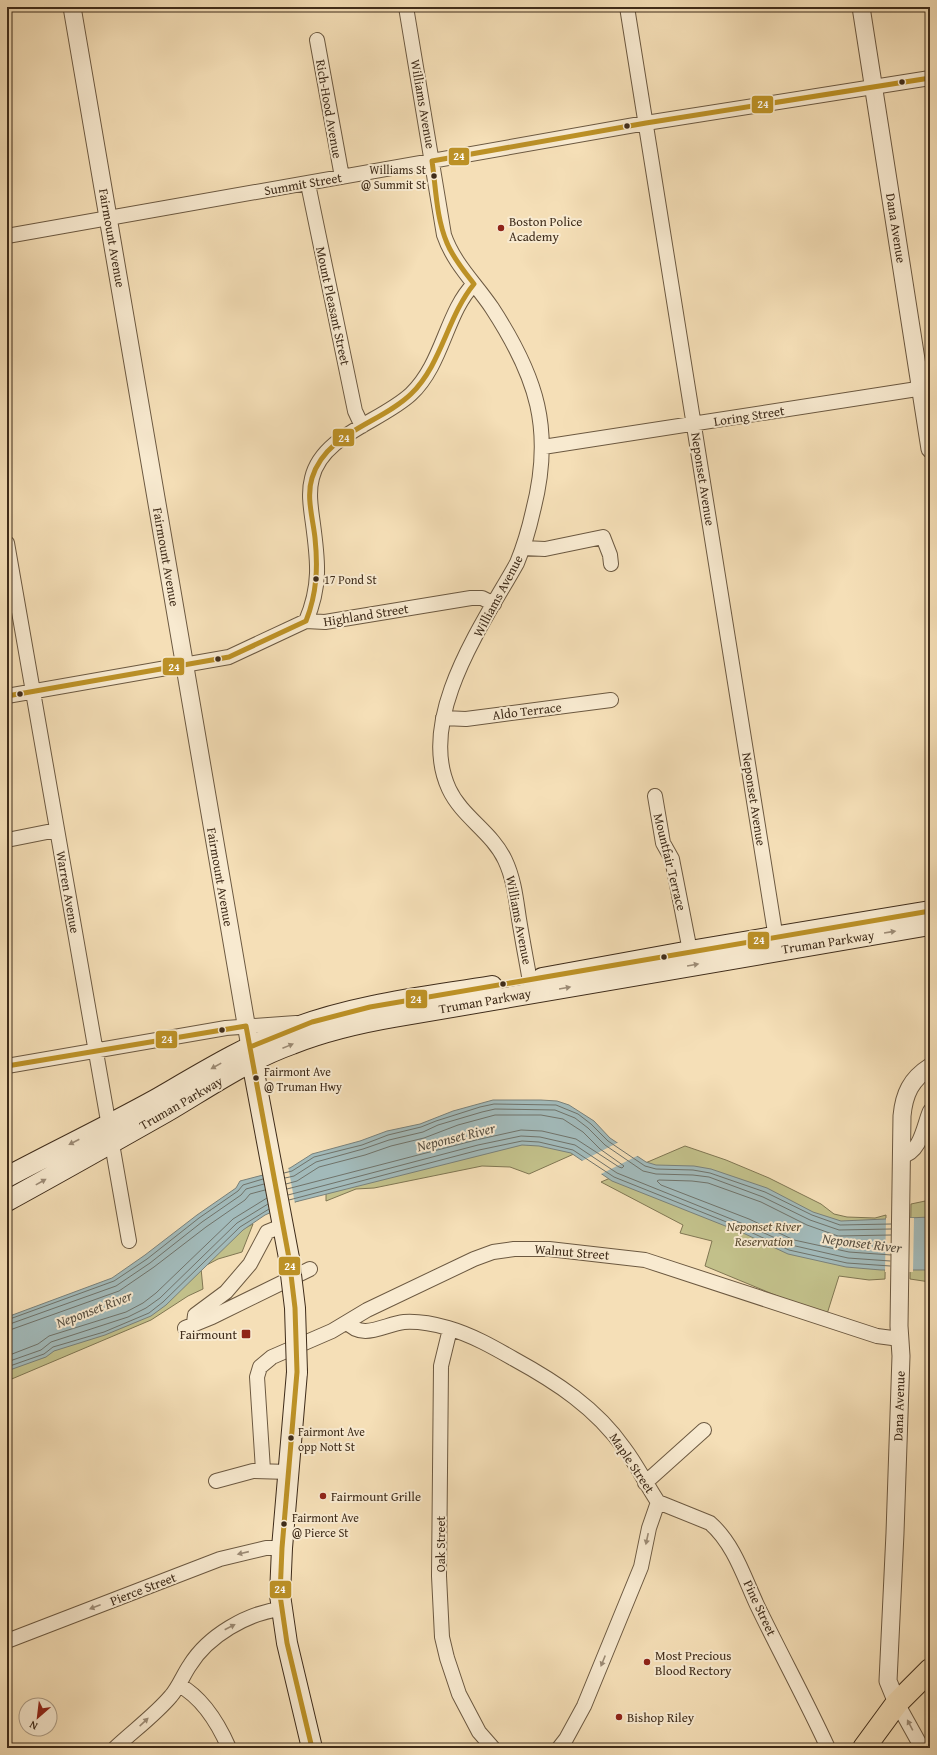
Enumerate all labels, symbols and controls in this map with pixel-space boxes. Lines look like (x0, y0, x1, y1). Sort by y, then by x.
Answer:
street label: Rich-Hood Avenue (311, 58, 347, 160)
street label: Williams Avenue (406, 58, 440, 150)
unlabelled marker (897, 77, 907, 87)
line badge: 24 (751, 95, 774, 114)
text: 24 (757, 96, 769, 112)
unlabelled marker (622, 121, 632, 131)
line badge: 24 (448, 147, 470, 166)
text: 24 (453, 148, 465, 164)
place label: Williams St @ Summit St (361, 161, 427, 193)
street label: Summit Street (263, 168, 344, 200)
marker: Williams St @ Summit St (429, 171, 439, 181)
street label: Fairmount Avenue (94, 187, 130, 289)
street label: Dana Avenue (881, 192, 911, 264)
place label: Boston Police Academy (509, 212, 582, 246)
marker: Boston Police Academy (496, 223, 506, 233)
street label: Mount Pleasant Street (311, 245, 355, 368)
street label: Loring Street (712, 401, 786, 431)
line badge: 24 (332, 428, 355, 447)
text: 24 (338, 430, 350, 446)
street label: Neponset Avenue (686, 431, 720, 527)
street label: Fairmount Avenue (148, 506, 184, 608)
street label: Williams Avenue (468, 552, 528, 640)
place label: 17 Pond St (324, 571, 377, 588)
marker: 17 Pond St (311, 574, 321, 584)
street label: Highland Street (322, 599, 410, 631)
unlabelled marker (213, 654, 223, 664)
line badge: 24 (162, 657, 185, 676)
text: 24 (168, 659, 180, 675)
unlabelled marker (15, 689, 25, 699)
street label: Aldo Terrace (491, 697, 563, 725)
street label: Neponset Avenue (737, 751, 771, 847)
street label: Mountfair Terrace (649, 811, 691, 913)
street label: Fairmount Avenue (202, 826, 238, 928)
street label: Warren Avenue (51, 849, 85, 935)
street label: Williams Avenue (501, 874, 537, 966)
street label: Truman Parkway (780, 925, 876, 959)
one-way arrow (884, 929, 896, 935)
line badge: 24 (747, 931, 770, 950)
text: 24 (753, 932, 765, 948)
unlabelled marker (659, 952, 669, 962)
one-way arrow (687, 962, 699, 968)
unlabelled marker (498, 979, 508, 989)
street label: Truman Parkway (437, 983, 533, 1018)
one-way arrow (559, 984, 571, 990)
line badge: 24 (405, 989, 428, 1009)
text: 24 (410, 991, 422, 1007)
unlabelled marker (217, 1025, 227, 1035)
line badge: 24 (155, 1030, 178, 1049)
text: 24 (161, 1031, 173, 1047)
one-way arrow (282, 1042, 294, 1048)
one-way arrow (210, 1063, 221, 1069)
place label: Fairmont Ave @ Truman Hwy (264, 1063, 342, 1095)
street label: Truman Parkway (136, 1071, 227, 1135)
marker: Fairmont Ave @ Truman Hwy (251, 1073, 261, 1083)
water label: Neponset River (415, 1117, 498, 1156)
one-way arrow (68, 1139, 80, 1145)
one-way arrow (35, 1179, 47, 1186)
park label: Neponset River Reservation (727, 1217, 802, 1251)
water label: Neponset River (821, 1228, 904, 1258)
street label: Walnut Street (534, 1239, 611, 1265)
line badge: 24 (278, 1256, 301, 1276)
text: 24 (284, 1258, 296, 1274)
water label: Neponset River (53, 1285, 136, 1333)
place label: Fairmount (180, 1325, 237, 1344)
marker: Fairmount (240, 1328, 252, 1340)
street label: Dana Avenue (888, 1371, 910, 1441)
place label: Fairmont Ave opp Nott St (298, 1423, 365, 1455)
street label: Maple Street (605, 1429, 659, 1497)
marker: Fairmont Ave opp Nott St (286, 1433, 296, 1443)
place label: Fairmount Grille (331, 1487, 421, 1506)
marker: Fairmount Grille (318, 1491, 328, 1501)
place label: Fairmont Ave @ Pierce St (292, 1509, 359, 1541)
street label: Oak Street (431, 1515, 450, 1572)
marker: Fairmont Ave @ Pierce St (279, 1519, 289, 1529)
one-way arrow (644, 1533, 650, 1545)
one-way arrow (237, 1551, 249, 1557)
street label: Pierce Street (107, 1568, 179, 1610)
street label: Pine Street (739, 1577, 781, 1639)
line badge: 24 (269, 1580, 292, 1599)
text: 24 (274, 1581, 286, 1597)
one-way arrow (88, 1605, 100, 1611)
one-way arrow (224, 1624, 236, 1630)
place label: Most Precious Blood Rectory (655, 1646, 732, 1680)
one-way arrow (599, 1655, 605, 1667)
marker: Most Precious Blood Rectory (642, 1657, 652, 1667)
north arrow (18, 1697, 58, 1737)
place label: Bishop Riley (627, 1708, 695, 1727)
marker: Bishop Riley (614, 1712, 624, 1722)
text: N (26, 1717, 40, 1735)
one-way arrow (139, 1717, 149, 1726)
one-way arrow (906, 1719, 913, 1731)

